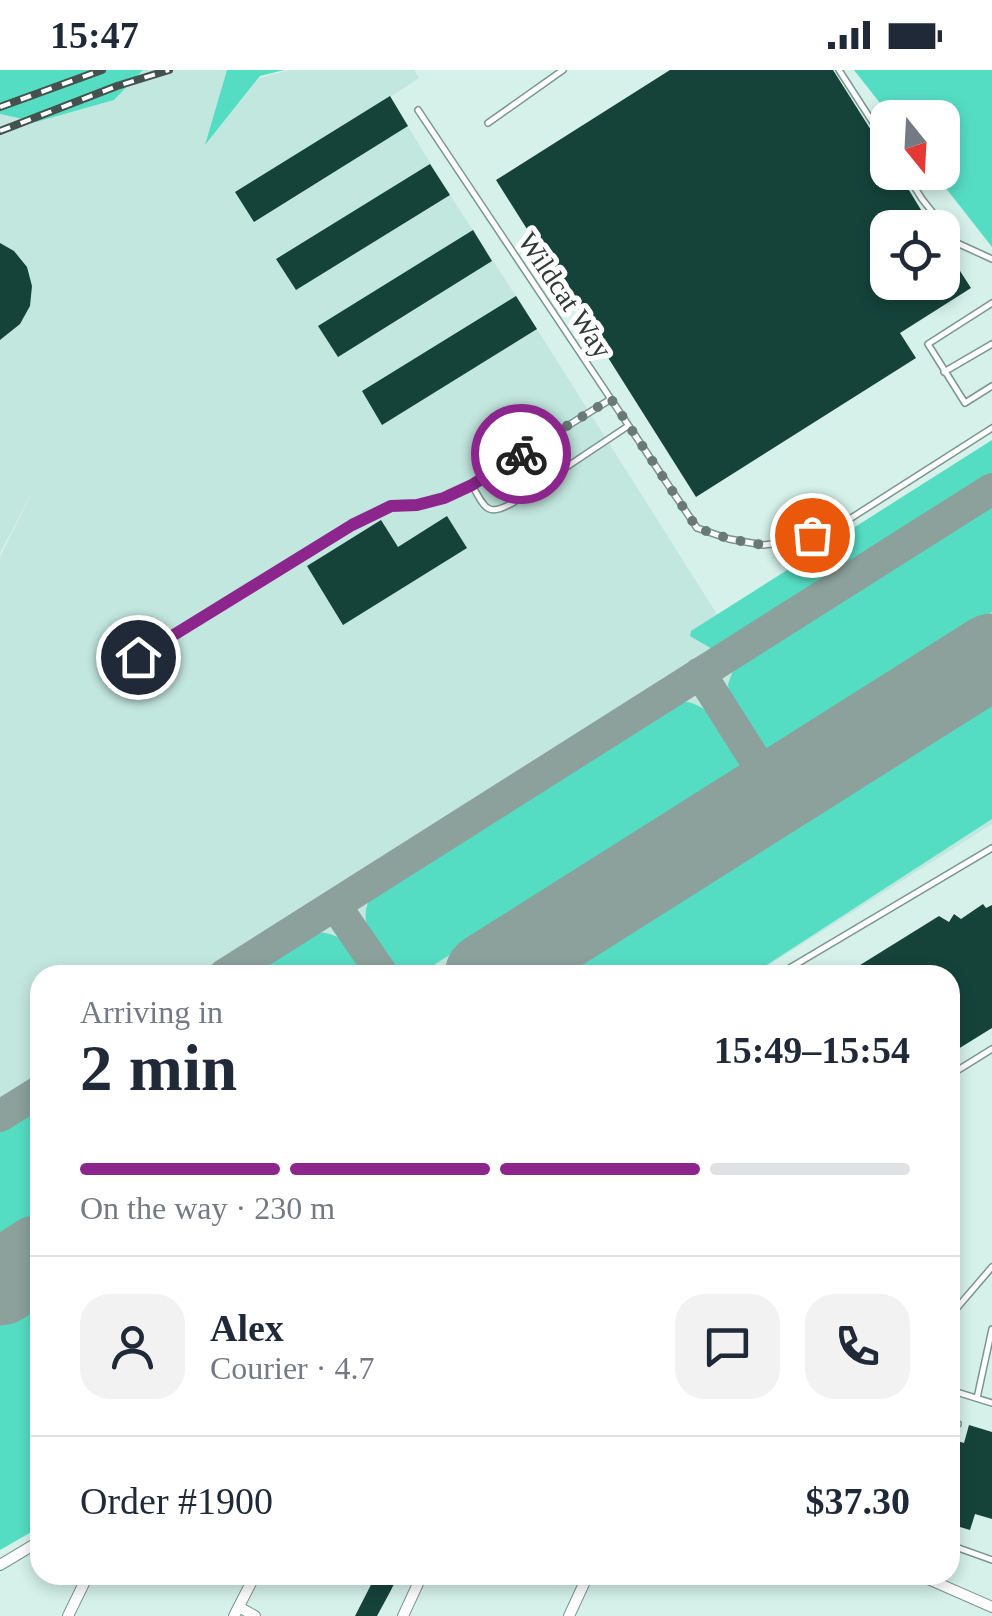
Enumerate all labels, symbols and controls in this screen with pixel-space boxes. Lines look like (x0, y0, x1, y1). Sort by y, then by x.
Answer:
text: 15:47 (50, 14, 139, 56)
north arrow (870, 100, 960, 190)
map controls (870, 100, 960, 300)
button: locate (870, 210, 960, 300)
street label: Wildcat Way (512, 226, 618, 364)
courier (471, 404, 571, 504)
icon: bike (494, 427, 549, 482)
pin (770, 493, 855, 578)
icon: bag (785, 508, 840, 563)
pin (96, 615, 181, 700)
icon: home (111, 630, 166, 685)
text: Arriving in (80, 994, 223, 1030)
text: 15:49–15:54 (714, 1029, 910, 1071)
text: 2 min (80, 1032, 237, 1104)
text: On the way · 230 m (80, 1190, 335, 1226)
button: person (80, 1294, 185, 1399)
button: chat (675, 1294, 780, 1399)
button: phone (805, 1294, 910, 1399)
text: Alex (210, 1307, 284, 1349)
text: Courier · 4.7 (210, 1350, 374, 1386)
text: Order #1900 (80, 1480, 273, 1522)
text: $37.30 (806, 1480, 910, 1522)

